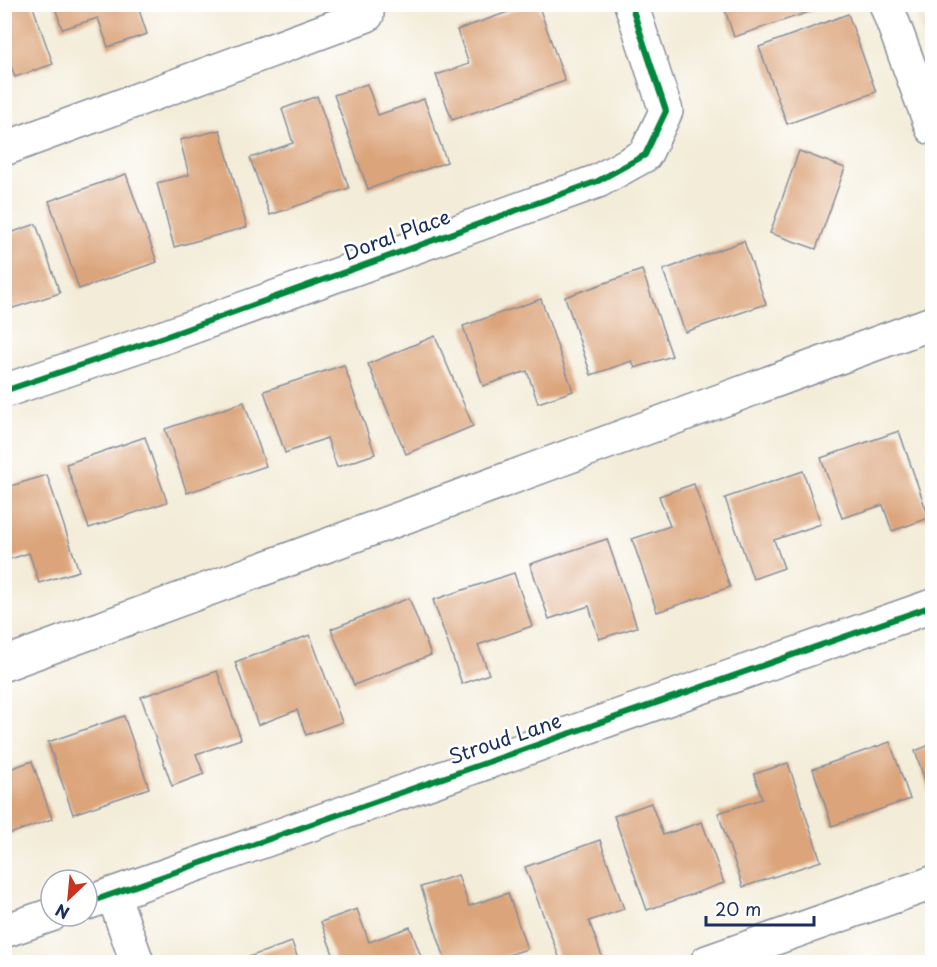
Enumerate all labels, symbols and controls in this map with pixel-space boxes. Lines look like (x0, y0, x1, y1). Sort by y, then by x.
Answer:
street label: Doral Place (339, 201, 454, 267)
street label: Stroud Lane (444, 705, 565, 771)
north arrow (39, 868, 99, 928)
scale bar (706, 889, 814, 927)
text: 20 m (715, 895, 761, 922)
text: N (51, 899, 73, 926)

